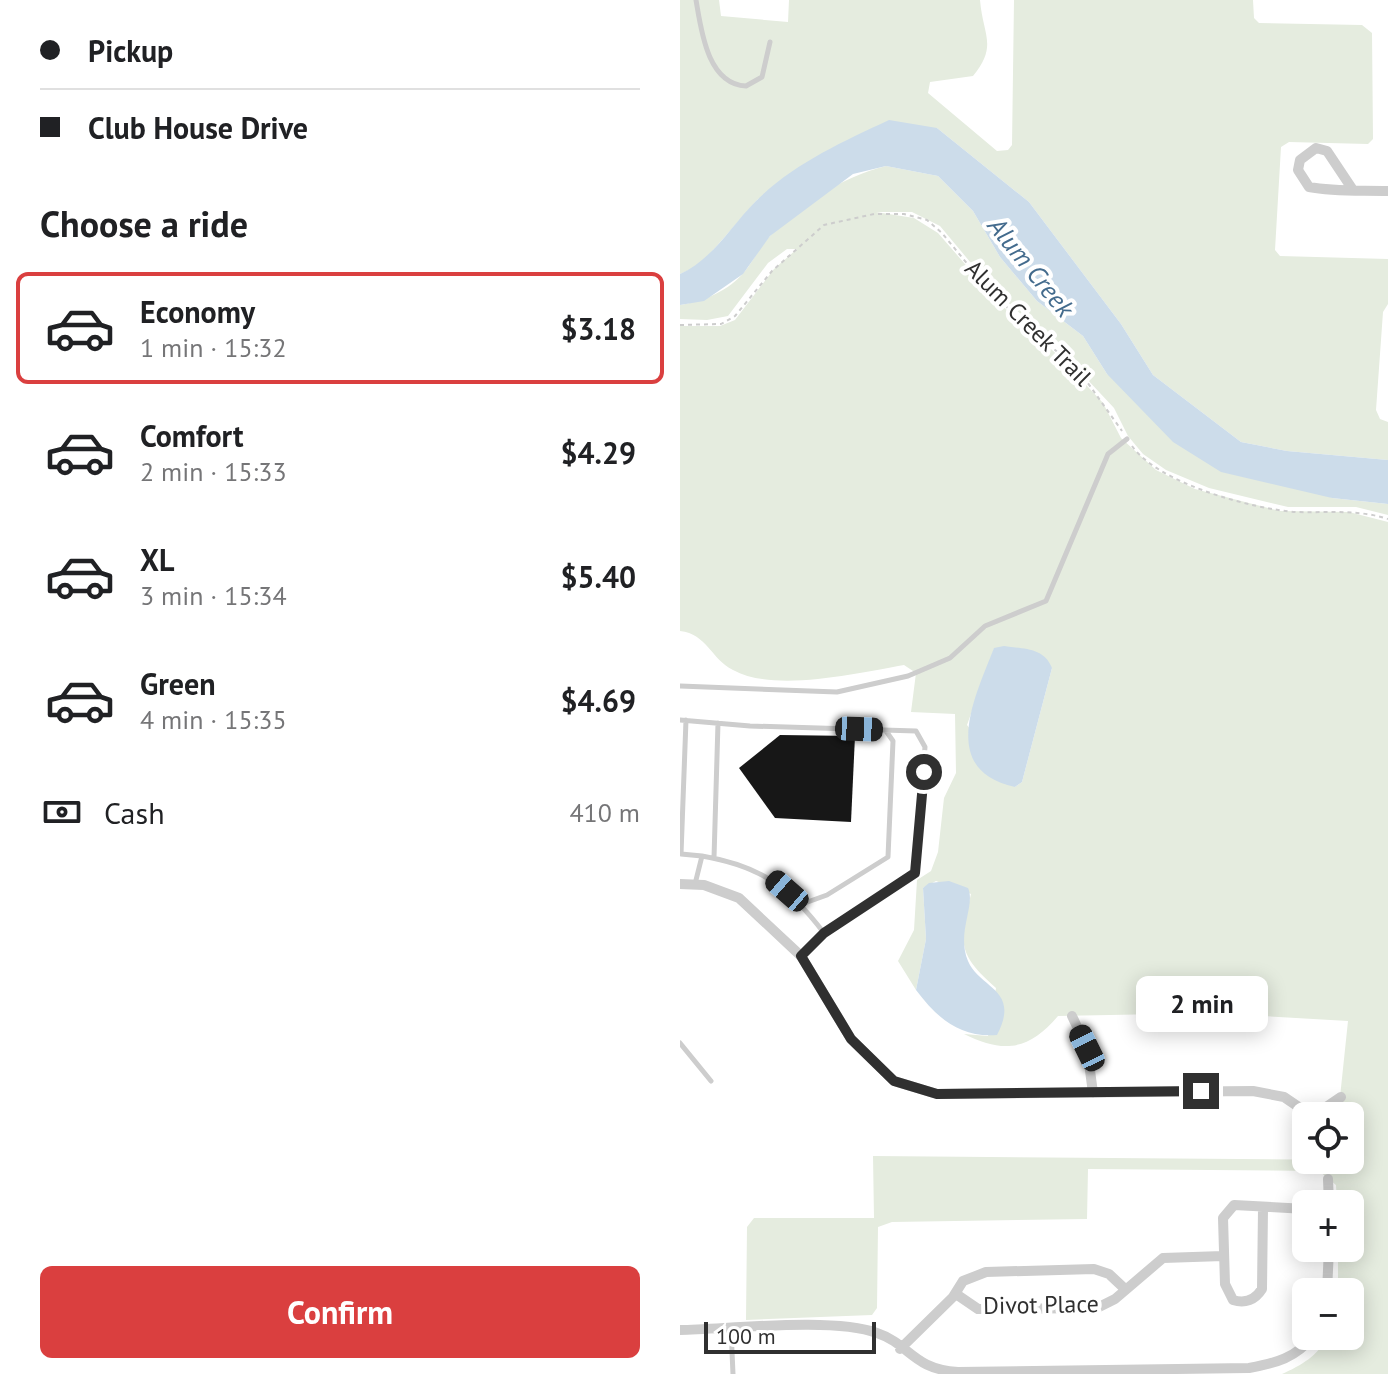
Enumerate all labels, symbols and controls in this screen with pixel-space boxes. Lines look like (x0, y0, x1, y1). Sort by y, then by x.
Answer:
text: Pickup (88, 31, 173, 70)
text: Club House Drive (88, 108, 308, 147)
text: Choose a ride (40, 200, 248, 247)
water label: Alum Creek (980, 209, 1083, 324)
street label: Alum Creek Trail (959, 253, 1098, 392)
icon: car (44, 292, 116, 364)
text: Economy (140, 292, 255, 331)
text: $3.18 (561, 309, 636, 348)
text: 1 min · 15:32 (140, 331, 287, 364)
icon: car (44, 416, 116, 488)
text: Comfort (140, 416, 243, 455)
text: $4.29 (561, 433, 636, 472)
text: 2 min · 15:33 (140, 455, 287, 488)
icon: car (44, 540, 116, 612)
text: XL (140, 540, 174, 579)
text: $5.40 (561, 557, 636, 596)
text: 3 min · 15:34 (140, 579, 287, 612)
icon: car (44, 664, 116, 736)
text: Green (140, 664, 215, 703)
text: $4.69 (561, 681, 636, 720)
text: 4 min · 15:35 (140, 703, 287, 736)
car (835, 716, 883, 742)
route start (906, 754, 942, 790)
icon: cash (40, 790, 84, 834)
text: Cash (104, 793, 165, 832)
text: 410 m (569, 796, 640, 829)
car (761, 866, 813, 916)
callout: 2 min (1135, 975, 1267, 1031)
text: 2 min (1170, 987, 1234, 1020)
car (1066, 1021, 1108, 1075)
route end (1183, 1073, 1219, 1109)
map controls (1292, 1102, 1364, 1350)
button: locate (1292, 1102, 1364, 1174)
button: + (1292, 1190, 1364, 1262)
button: Confirm (40, 1266, 640, 1358)
button: − (1292, 1278, 1364, 1350)
street label: Divot Place (983, 1288, 1099, 1321)
scale bar (704, 1318, 876, 1354)
text: 100 m (716, 1322, 776, 1350)

